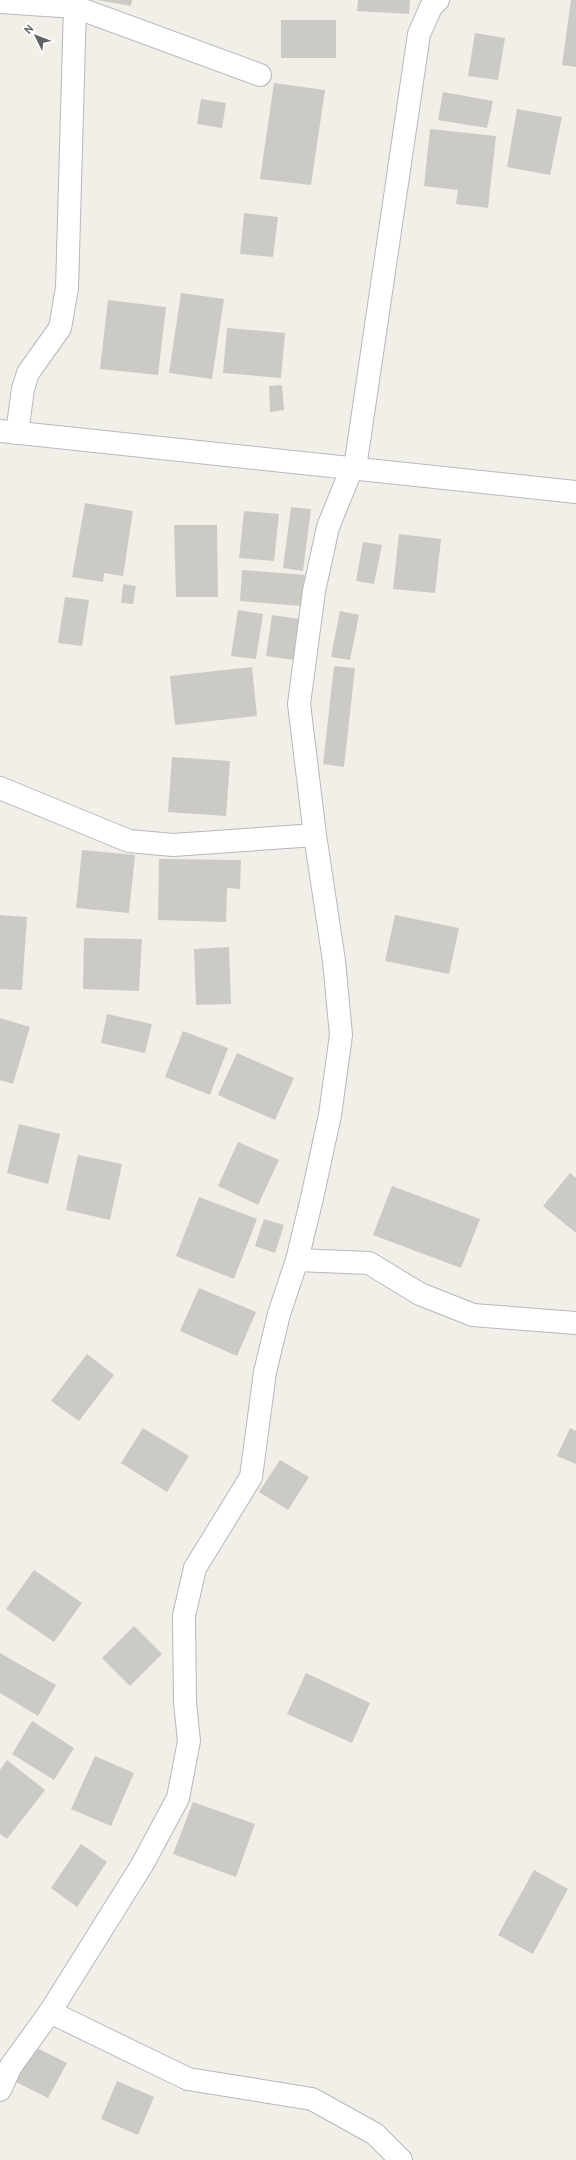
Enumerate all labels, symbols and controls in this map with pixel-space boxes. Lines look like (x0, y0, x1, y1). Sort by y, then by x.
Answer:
north arrow (16, 16, 56, 56)
text: N (21, 22, 36, 37)

